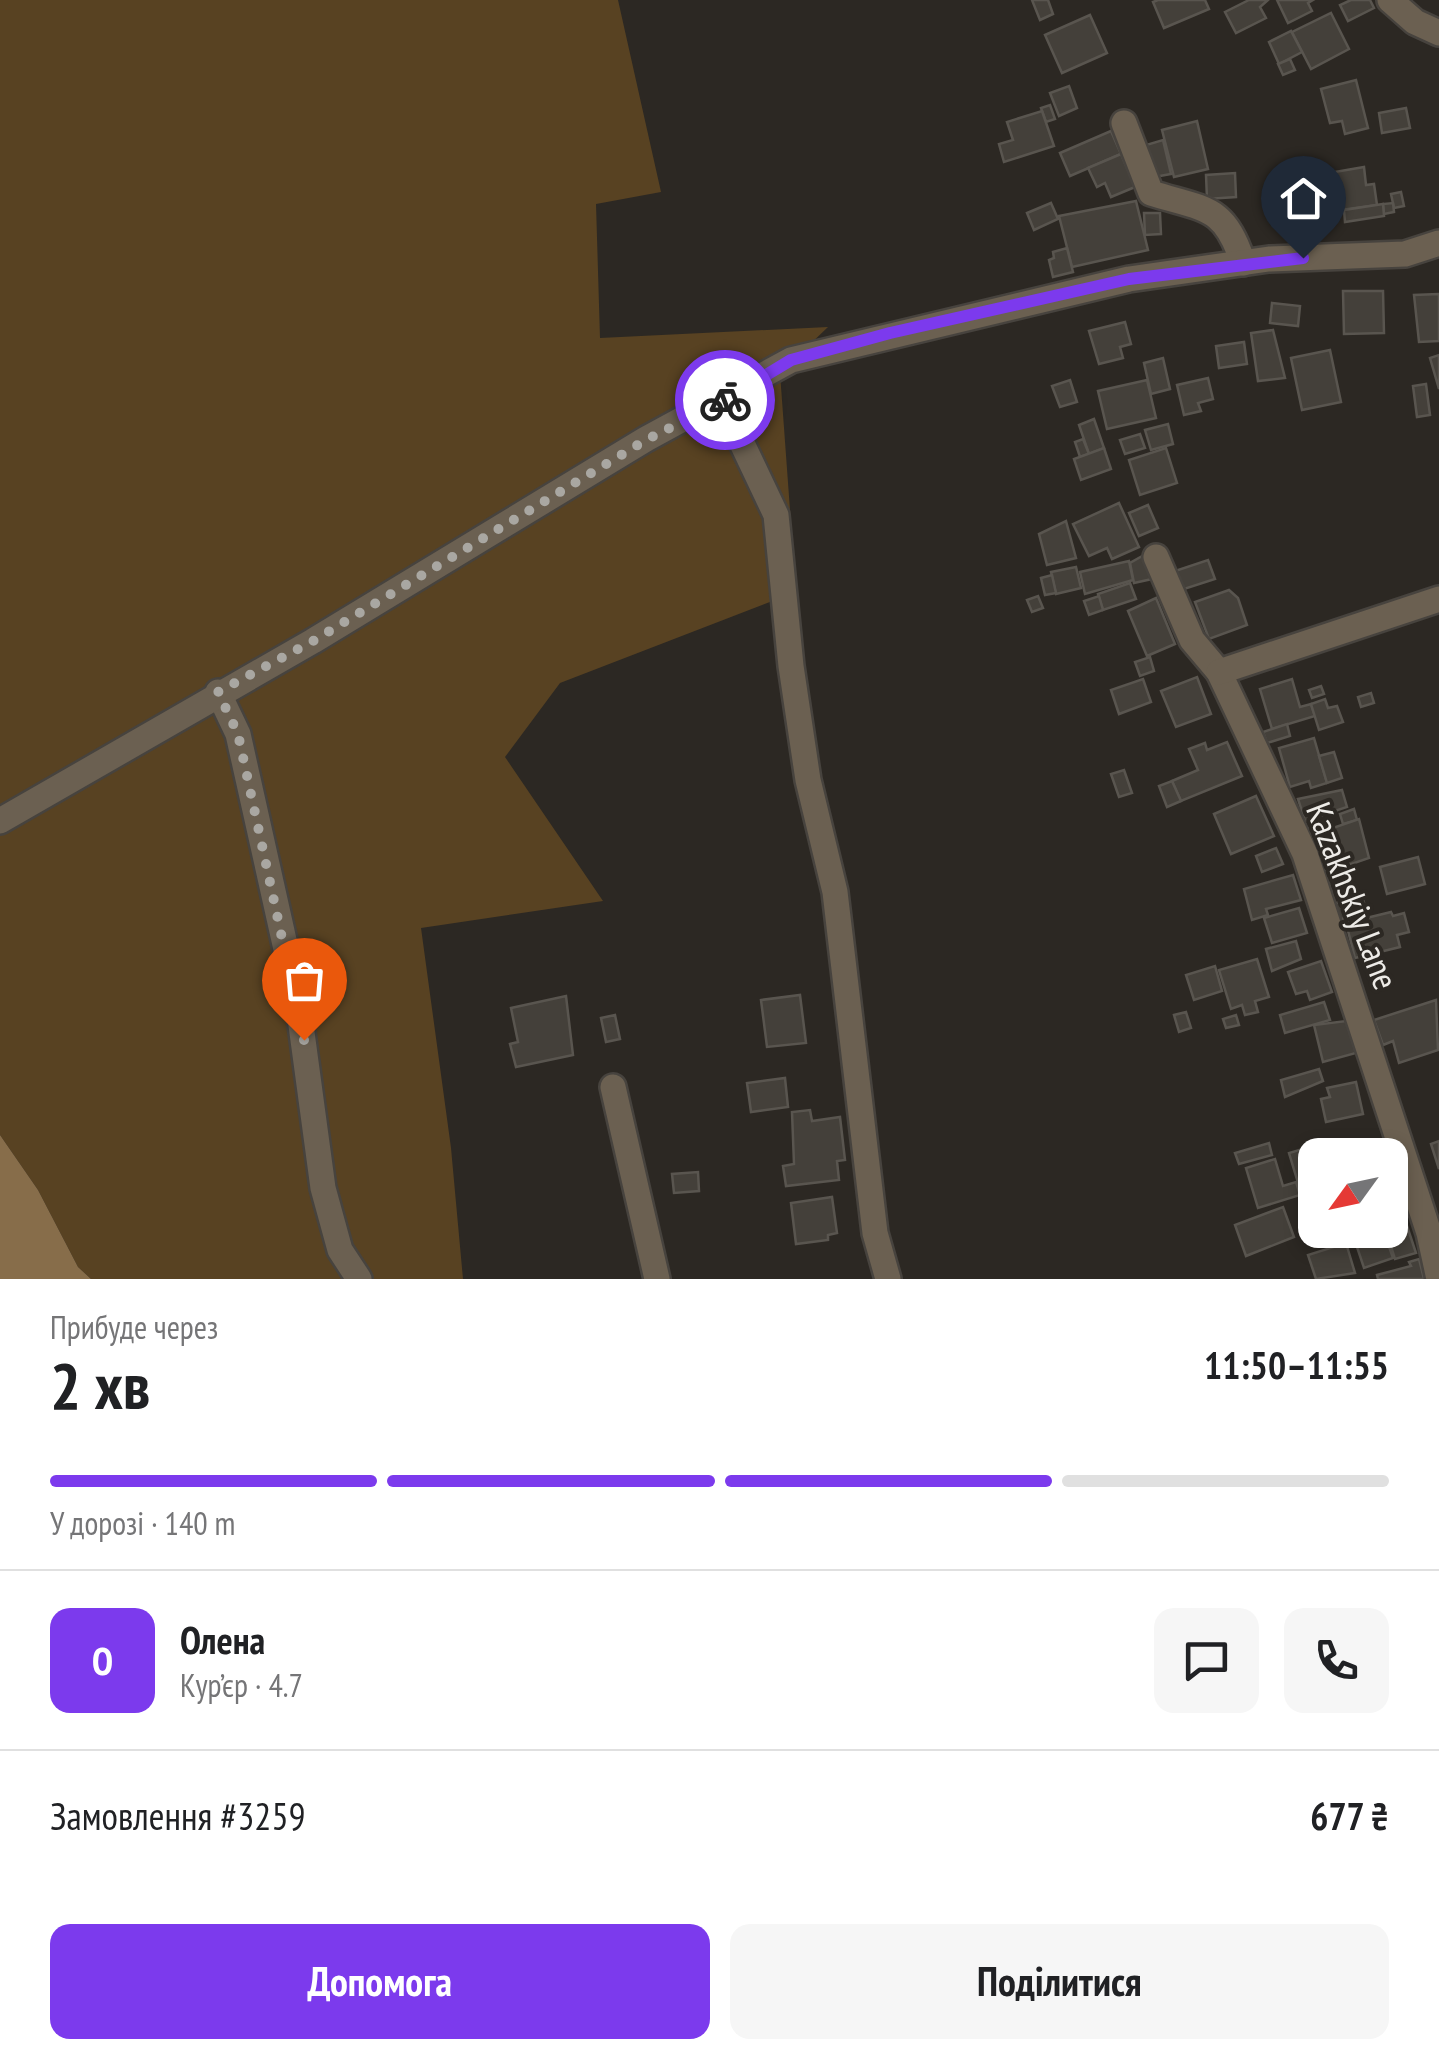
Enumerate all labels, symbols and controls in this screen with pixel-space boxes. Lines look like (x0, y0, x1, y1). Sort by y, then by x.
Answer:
pin (1261, 156, 1346, 259)
icon: home (1276, 171, 1331, 226)
courier (675, 350, 775, 450)
icon: bike (698, 373, 753, 428)
street label: Kazakhskiy Lane (1296, 796, 1410, 996)
pin (262, 938, 347, 1041)
icon: bag (277, 953, 332, 1008)
north arrow (1298, 1138, 1408, 1248)
map controls (1298, 1138, 1408, 1248)
text: Прибуде через (50, 1306, 218, 1348)
text: 11:50–11:55 (1204, 1340, 1389, 1389)
text: 2 хв (50, 1343, 150, 1427)
text: У дорозі · 140 m (50, 1502, 235, 1544)
button: chat (1154, 1608, 1259, 1713)
button: phone (1284, 1608, 1389, 1713)
text: Олена (180, 1615, 265, 1664)
text: О (92, 1636, 113, 1685)
text: Кур’єр · 4.7 (180, 1664, 303, 1706)
text: Замовлення #3259 (50, 1791, 306, 1840)
text: 677 ₴ (1310, 1791, 1389, 1840)
button: Допомога (50, 1924, 710, 2039)
button: Поділитися (730, 1924, 1389, 2039)

